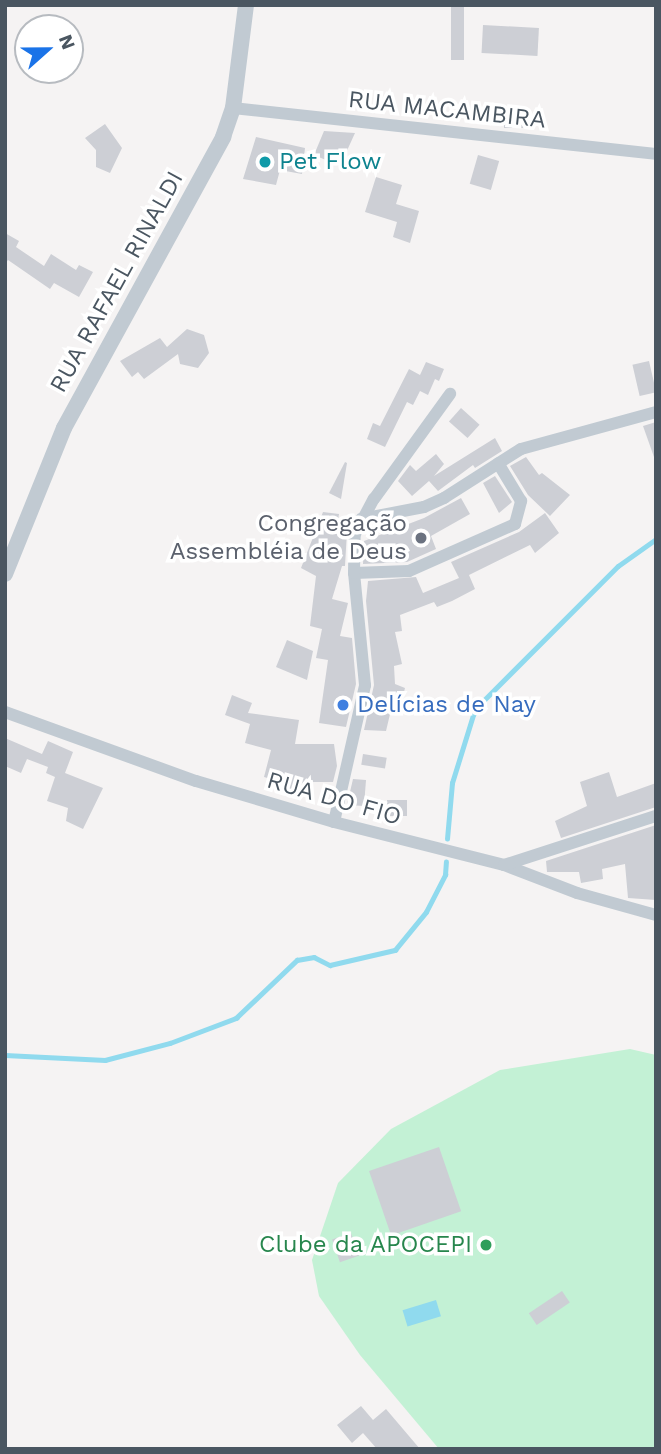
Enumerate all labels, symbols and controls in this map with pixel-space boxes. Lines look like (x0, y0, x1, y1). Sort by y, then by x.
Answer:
north arrow (14, 14, 84, 84)
text: N (54, 31, 80, 53)
street label: RUA MACAMBIRA (346, 85, 548, 135)
place label: Pet Flow (279, 148, 381, 176)
marker: Pet Flow (257, 154, 273, 170)
street label: RUA RAFAEL RINALDI (44, 166, 190, 398)
place label: Congregação Assembléia de Deus (169, 510, 407, 566)
marker: Congregação Assembléia de Deus (413, 530, 429, 546)
place label: Delícias de Nay (357, 691, 536, 719)
marker: Delícias de Nay (335, 697, 351, 713)
street label: RUA DO FIO (263, 766, 405, 832)
place label: Clube da APOCEPI (258, 1231, 472, 1259)
marker: Clube da APOCEPI (478, 1237, 494, 1253)

